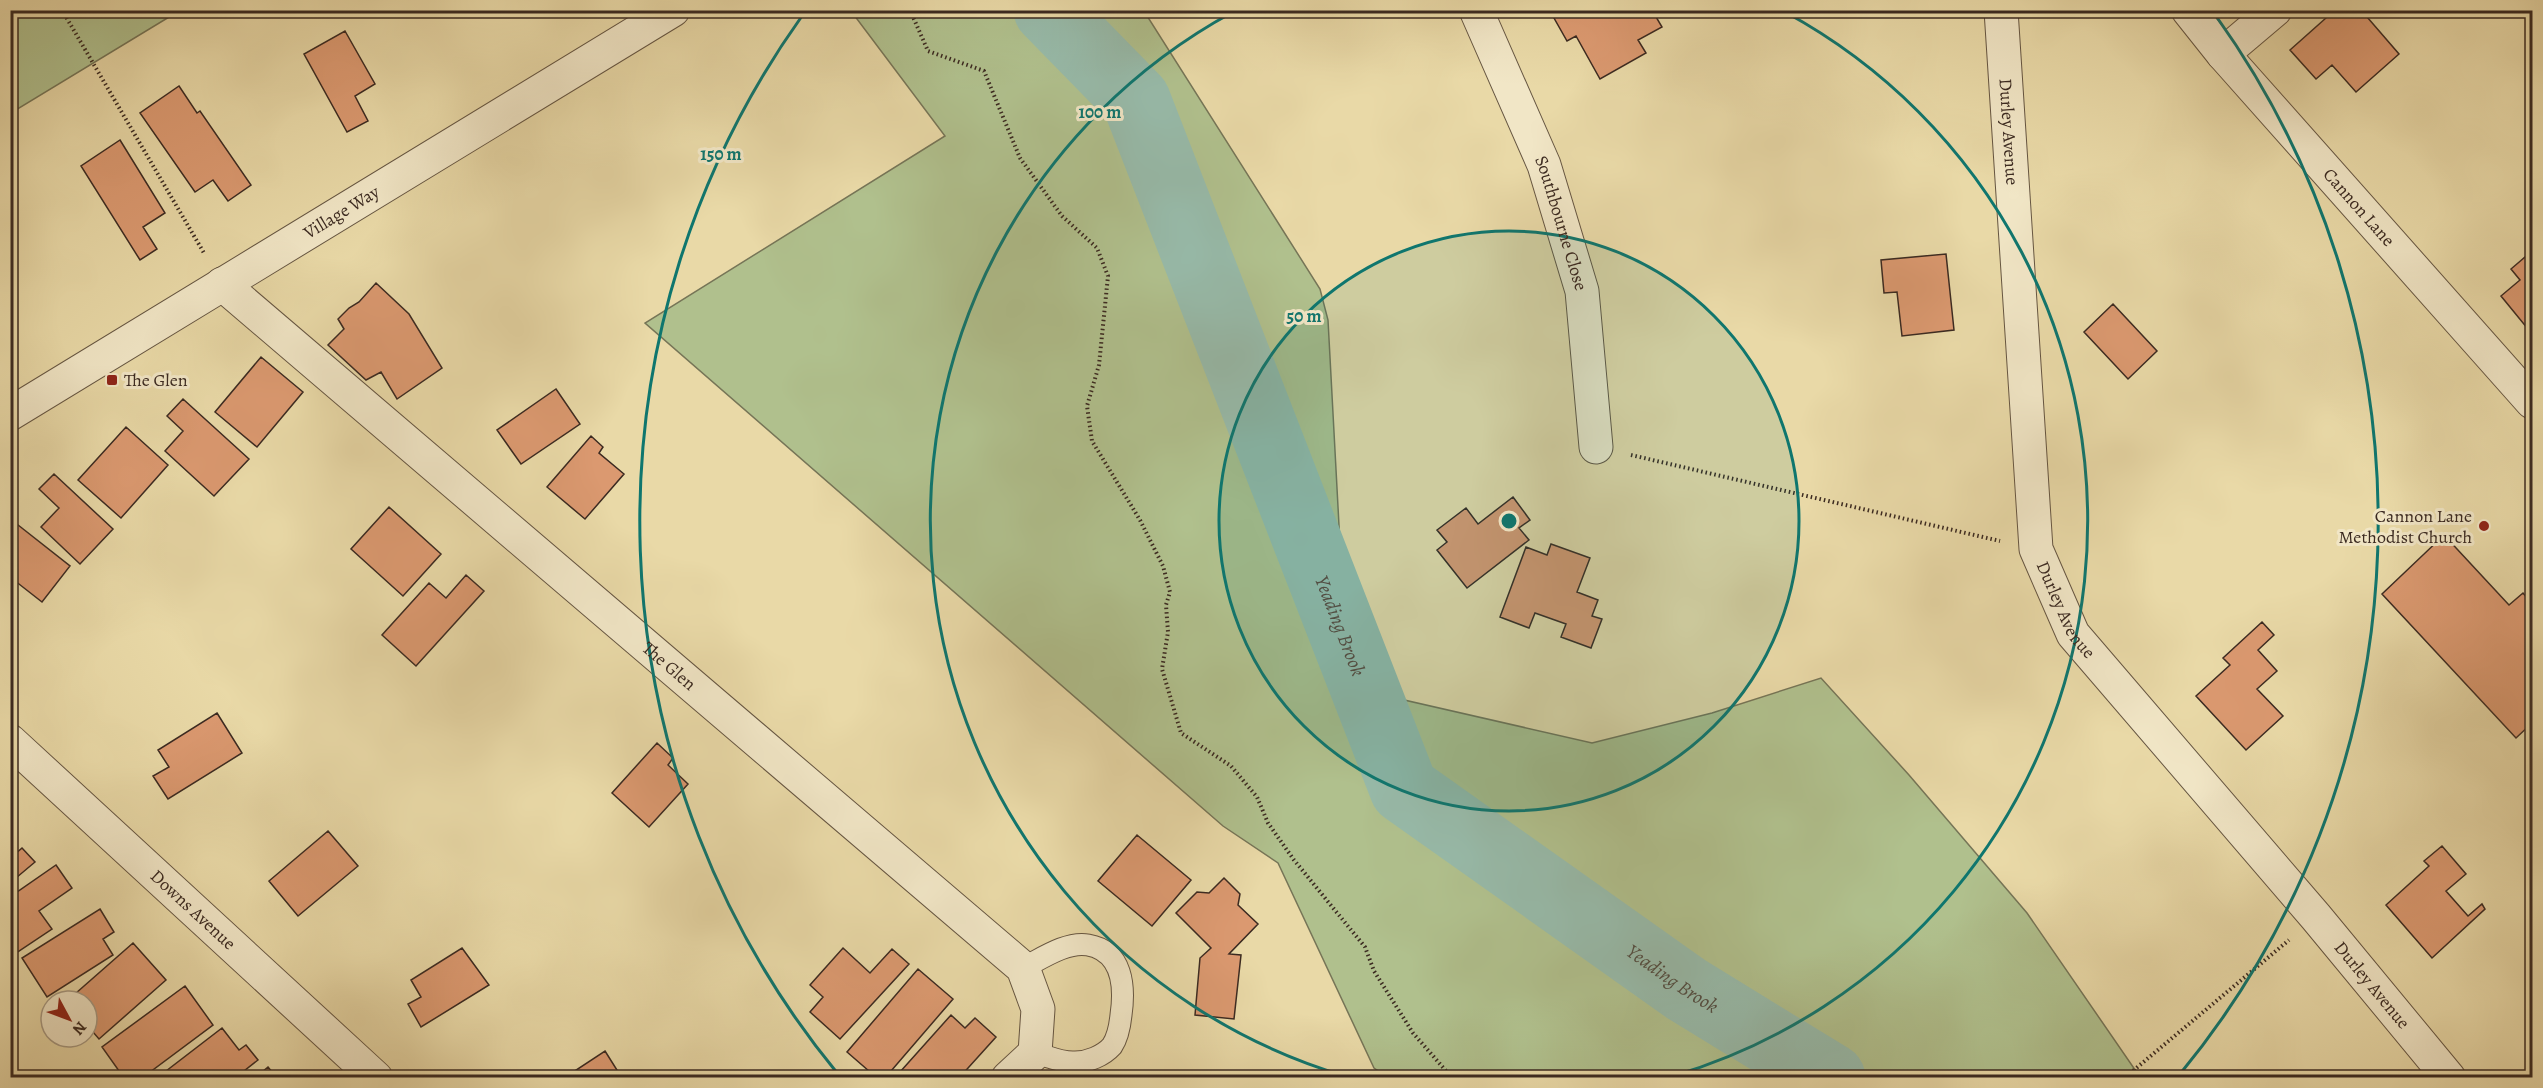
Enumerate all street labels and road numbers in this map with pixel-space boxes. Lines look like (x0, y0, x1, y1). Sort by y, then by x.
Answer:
street label: Durley Avenue (1993, 78, 2024, 186)
street label: Southbourne Close (1529, 152, 1593, 294)
street label: Cannon Lane (2318, 163, 2400, 251)
street label: Village Way (298, 179, 385, 245)
street label: Durley Avenue (2031, 557, 2101, 664)
street label: The Glen (637, 636, 701, 696)
street label: Downs Avenue (145, 864, 241, 955)
street label: Durley Avenue (2329, 936, 2415, 1034)

